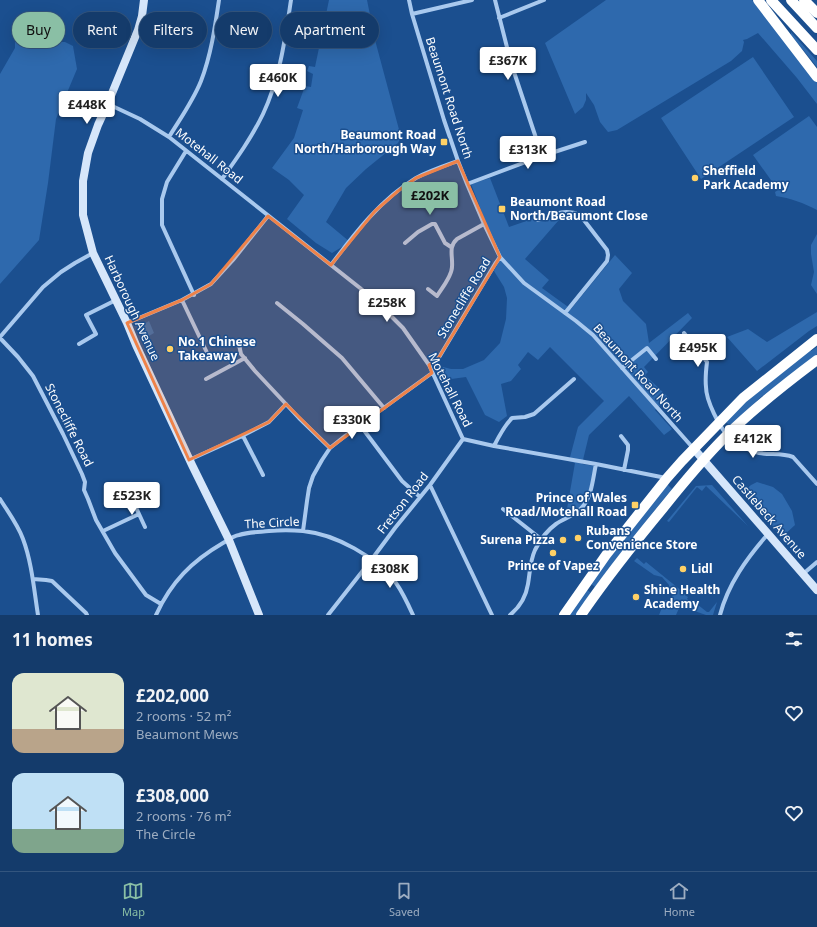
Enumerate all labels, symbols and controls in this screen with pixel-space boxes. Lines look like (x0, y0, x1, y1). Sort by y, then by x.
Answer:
chip: Buy (12, 12, 65, 48)
chip: Rent (73, 12, 131, 48)
chip: Filters (139, 12, 207, 48)
chip: New (215, 12, 272, 48)
chip: Apartment (280, 12, 379, 48)
street label: Beaumont Road North (422, 35, 477, 161)
pin: £367K (480, 47, 536, 81)
text: £367K (489, 51, 527, 69)
pin: £460K (250, 64, 306, 98)
text: £460K (259, 68, 297, 86)
pin: £448K (59, 91, 115, 125)
text: £448K (68, 95, 106, 113)
street label: Motehall Road (172, 124, 247, 187)
place label: Beaumont Road North/Harborough Way (294, 126, 436, 157)
pin: £313K (500, 136, 556, 170)
marker: Beaumont Road North/Harborough Way (439, 137, 449, 147)
text: £313K (509, 140, 547, 158)
place label: Sheffield Park Academy (703, 162, 789, 193)
marker: Sheffield Park Academy (690, 173, 700, 183)
pin: £202K (402, 182, 458, 216)
text: £202K (411, 186, 449, 204)
place label: Beaumont Road North/Beaumont Close (510, 193, 648, 224)
marker: Beaumont Road North/Beaumont Close (497, 204, 507, 214)
street label: Harborough Avenue (101, 252, 164, 364)
street label: Stonecliffe Road (433, 254, 494, 341)
pin: £258K (359, 289, 415, 323)
text: £258K (368, 293, 406, 311)
street label: Beaumont Road North (590, 320, 687, 426)
place label: No.1 Chinese Takeaway (178, 333, 256, 364)
pin: £495K (670, 334, 726, 368)
text: £495K (679, 338, 717, 356)
marker: No.1 Chinese Takeaway (165, 344, 175, 354)
street label: Motehall Road (424, 350, 477, 430)
street label: Stonecliffe Road (41, 380, 98, 469)
pin: £330K (324, 406, 380, 440)
text: £330K (333, 410, 371, 428)
pin: £412K (725, 425, 781, 459)
text: £412K (734, 429, 772, 447)
street label: Fretson Road (373, 468, 432, 537)
street label: Castlebeck Avenue (728, 471, 811, 562)
pin: £523K (104, 482, 160, 516)
text: £523K (113, 486, 151, 504)
place label: Prince of Wales Road/Motehall Road (505, 489, 627, 520)
marker: Prince of Wales Road/Motehall Road (630, 500, 640, 510)
street label: The Circle (244, 513, 300, 532)
place label: Rubans Convenience Store (586, 522, 697, 553)
place label: Surena Pizza (480, 531, 555, 548)
marker: Rubans Convenience Store (573, 533, 583, 543)
marker: Surena Pizza (558, 535, 568, 545)
marker: Prince of Vapez (548, 548, 558, 558)
pin: £308K (362, 555, 418, 589)
place label: Prince of Vapez (507, 557, 599, 574)
text: £308K (371, 559, 409, 577)
place label: Lidl (691, 560, 712, 577)
marker: Lidl (678, 564, 688, 574)
place label: Shine Health Academy (644, 581, 720, 612)
marker: Shine Health Academy (631, 592, 641, 602)
text: 11 homes (12, 628, 93, 651)
icon: filters (783, 628, 805, 650)
text: £202,000 (136, 684, 209, 707)
icon: home (44, 689, 92, 737)
icon: heart (783, 702, 805, 724)
text: 2 rooms · 52 m² (136, 707, 231, 725)
text: Beaumont Mews (136, 725, 239, 743)
text: £308,000 (136, 784, 209, 807)
icon: home (44, 789, 92, 837)
icon: heart (783, 802, 805, 824)
text: 2 rooms · 76 m² (136, 807, 231, 825)
text: The Circle (136, 825, 196, 843)
tab: Map (122, 880, 145, 919)
tab: Saved (389, 880, 420, 919)
tab: Home (664, 880, 695, 919)

